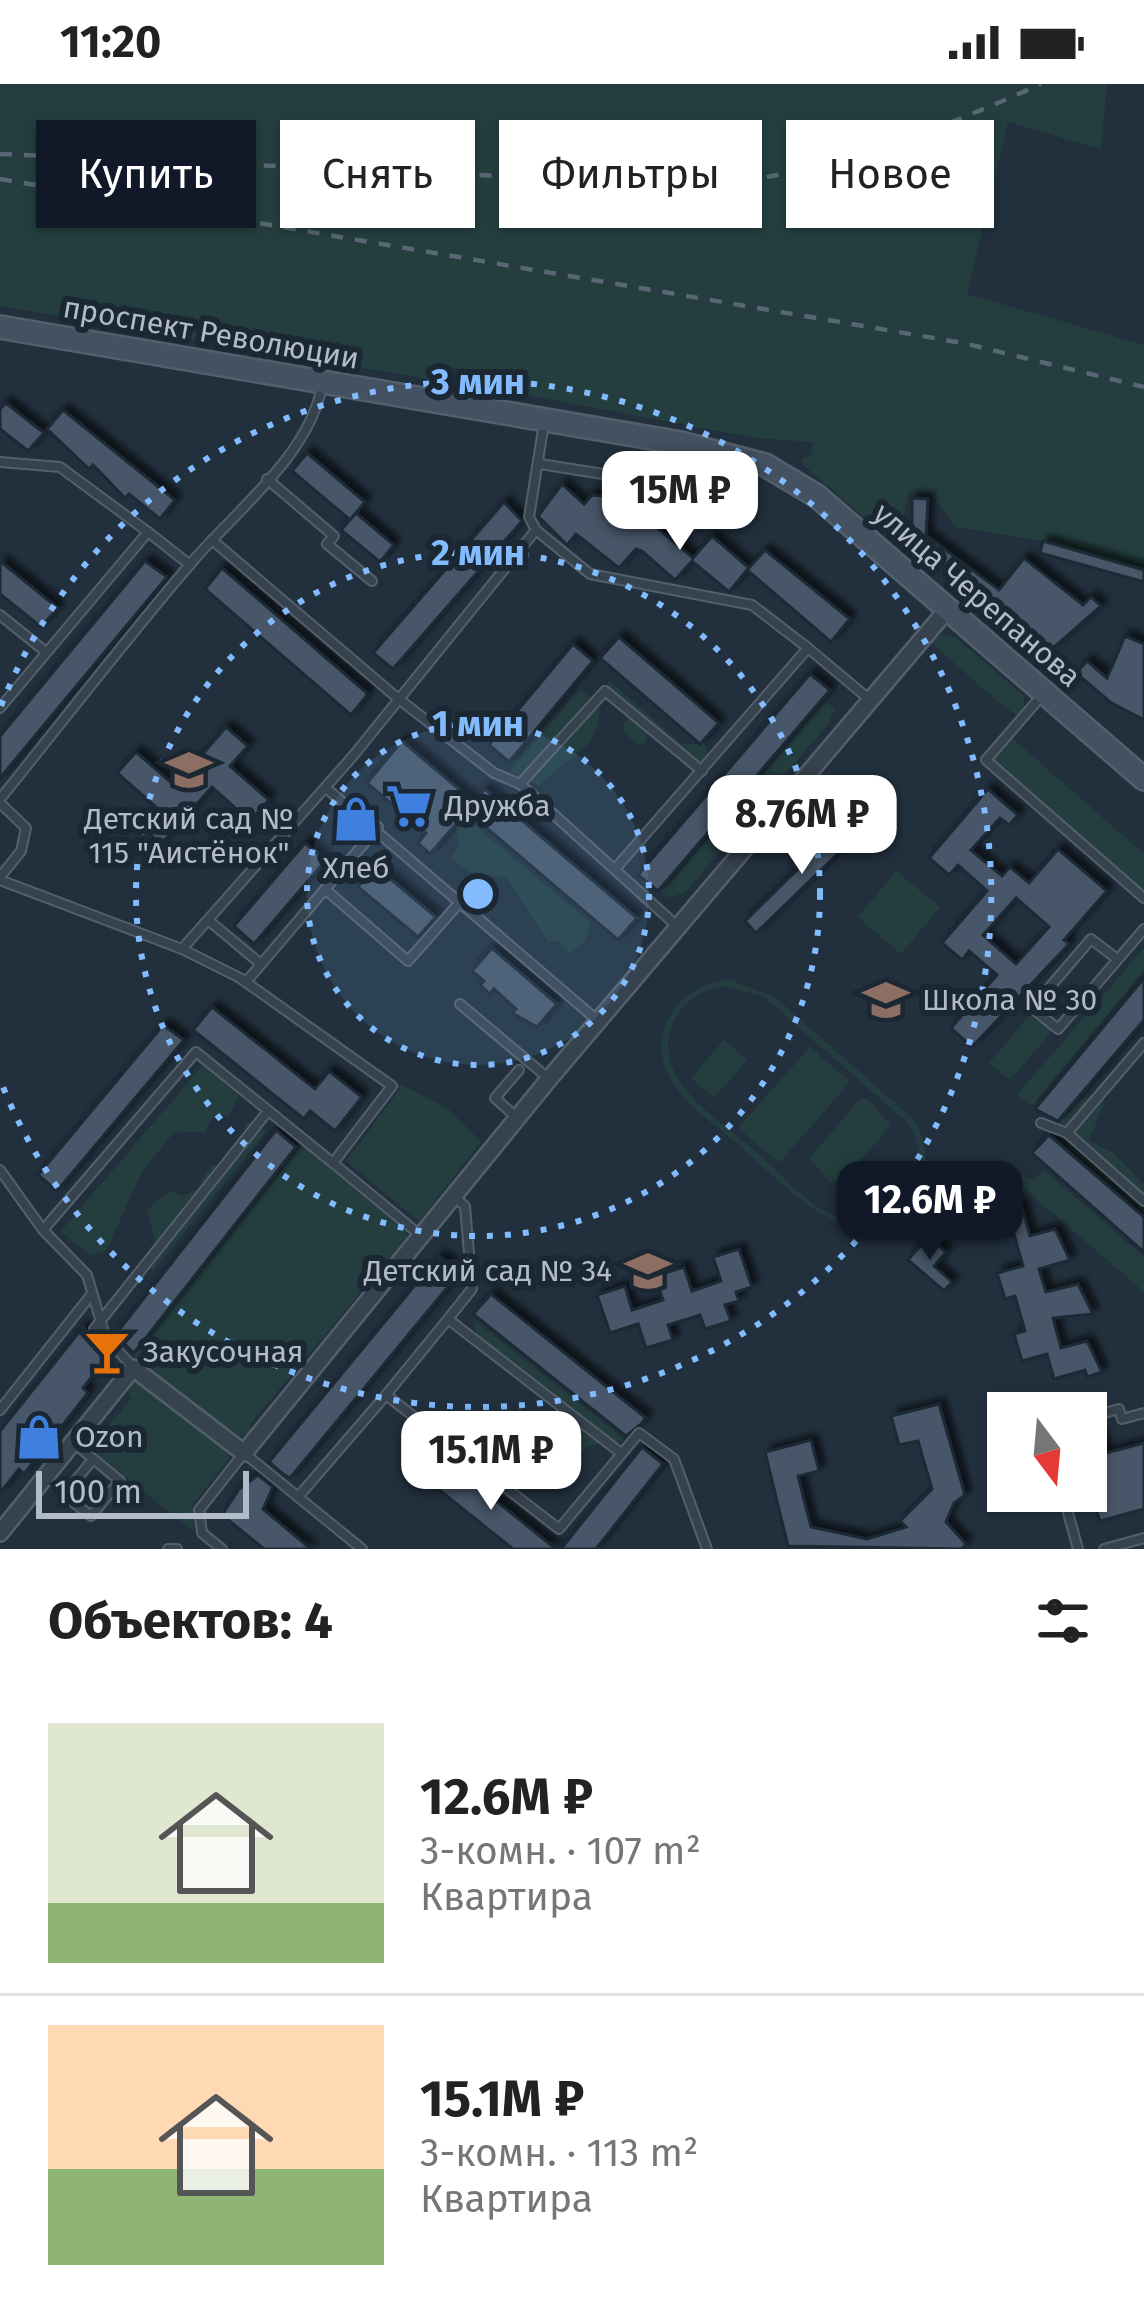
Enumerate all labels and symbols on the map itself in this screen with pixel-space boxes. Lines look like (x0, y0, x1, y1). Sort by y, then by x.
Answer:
street label: проспект Революции (60, 289, 362, 377)
text: 3 мин (430, 360, 525, 404)
pin: 15M ₽ (596, 451, 764, 553)
street label: улица Черепанова (866, 495, 1088, 695)
text: 2 мин (431, 531, 525, 575)
text: 1 мин (432, 702, 524, 746)
school or university icon: Детский сад № 115 "Аистёнок" (164, 745, 214, 795)
pin: 8.76M ₽ (691, 775, 913, 877)
supermarket icon: Дружба (384, 781, 434, 831)
place label: Дружба (444, 788, 551, 824)
shop icon: Хлеб (331, 794, 381, 844)
place label: Детский сад № 115 "Аистёнок" (83, 801, 294, 871)
place label: Хлеб (322, 850, 390, 886)
centre of rings (457, 873, 499, 915)
school or university icon: Школа № 30 (861, 975, 911, 1025)
place label: Школа № 30 (922, 982, 1097, 1018)
pin: 12.6M ₽ (819, 1161, 1041, 1263)
school or university icon: Детский сад № 34 (623, 1246, 673, 1296)
place label: Детский сад № 34 (363, 1253, 612, 1289)
bar icon: Закусочная (82, 1327, 132, 1377)
place label: Закусочная (143, 1334, 304, 1370)
north arrow (987, 1392, 1107, 1512)
pin: 15.1M ₽ (380, 1411, 602, 1513)
shop icon: Ozon (14, 1412, 64, 1462)
place label: Ozon (75, 1419, 143, 1455)
scale bar (36, 1465, 249, 1518)

